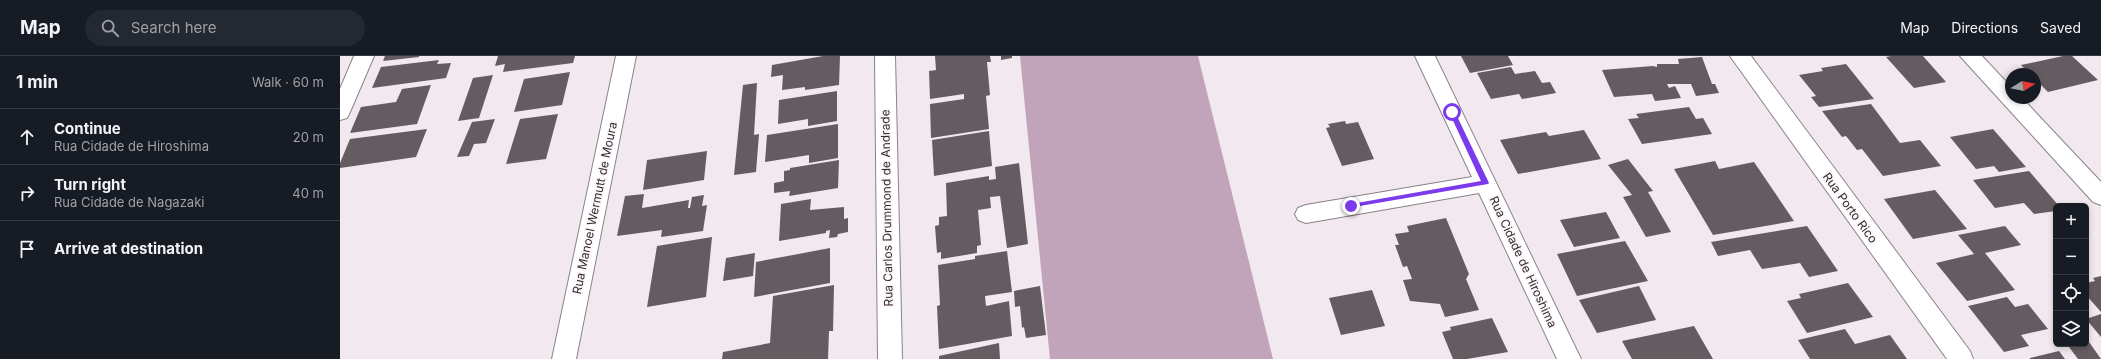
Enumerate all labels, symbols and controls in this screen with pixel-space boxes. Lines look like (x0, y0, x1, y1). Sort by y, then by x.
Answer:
search box (85, 10, 365, 46)
text: Map (20, 16, 61, 39)
icon: search (99, 17, 121, 39)
text: Search here (131, 18, 216, 37)
text: Map (1900, 19, 1929, 36)
text: Directions (1951, 19, 2018, 36)
text: Saved (2040, 19, 2081, 36)
north arrow (2005, 68, 2041, 104)
text: 1 min (16, 72, 58, 92)
text: Walk · 60 m (252, 74, 324, 90)
route start (1443, 103, 1461, 121)
street label: Rua Carlos Drummond de Andrade (877, 109, 896, 307)
text: Continue (54, 119, 121, 138)
street label: Rua Manoel Wermutt de Moura (569, 120, 620, 295)
icon: ahead (16, 126, 38, 148)
text: 20 m (293, 129, 324, 145)
text: Rua Cidade de Hiroshima (54, 138, 209, 154)
street label: Rua Porto Rico (1820, 170, 1881, 246)
text: Turn right (54, 175, 126, 194)
icon: right (16, 182, 38, 204)
text: 40 m (292, 185, 324, 201)
text: Rua Cidade de Nagazaki (54, 194, 204, 210)
street label: Rua Cidade de Hiroshima (1486, 194, 1560, 330)
route end (1342, 197, 1360, 215)
map controls (2053, 203, 2089, 347)
button: + (2053, 203, 2089, 239)
icon: arrive (16, 238, 38, 260)
text: Arrive at destination (54, 239, 203, 258)
button: − (2053, 239, 2089, 275)
button: locate (2053, 275, 2089, 311)
button: layers (2053, 311, 2089, 347)

